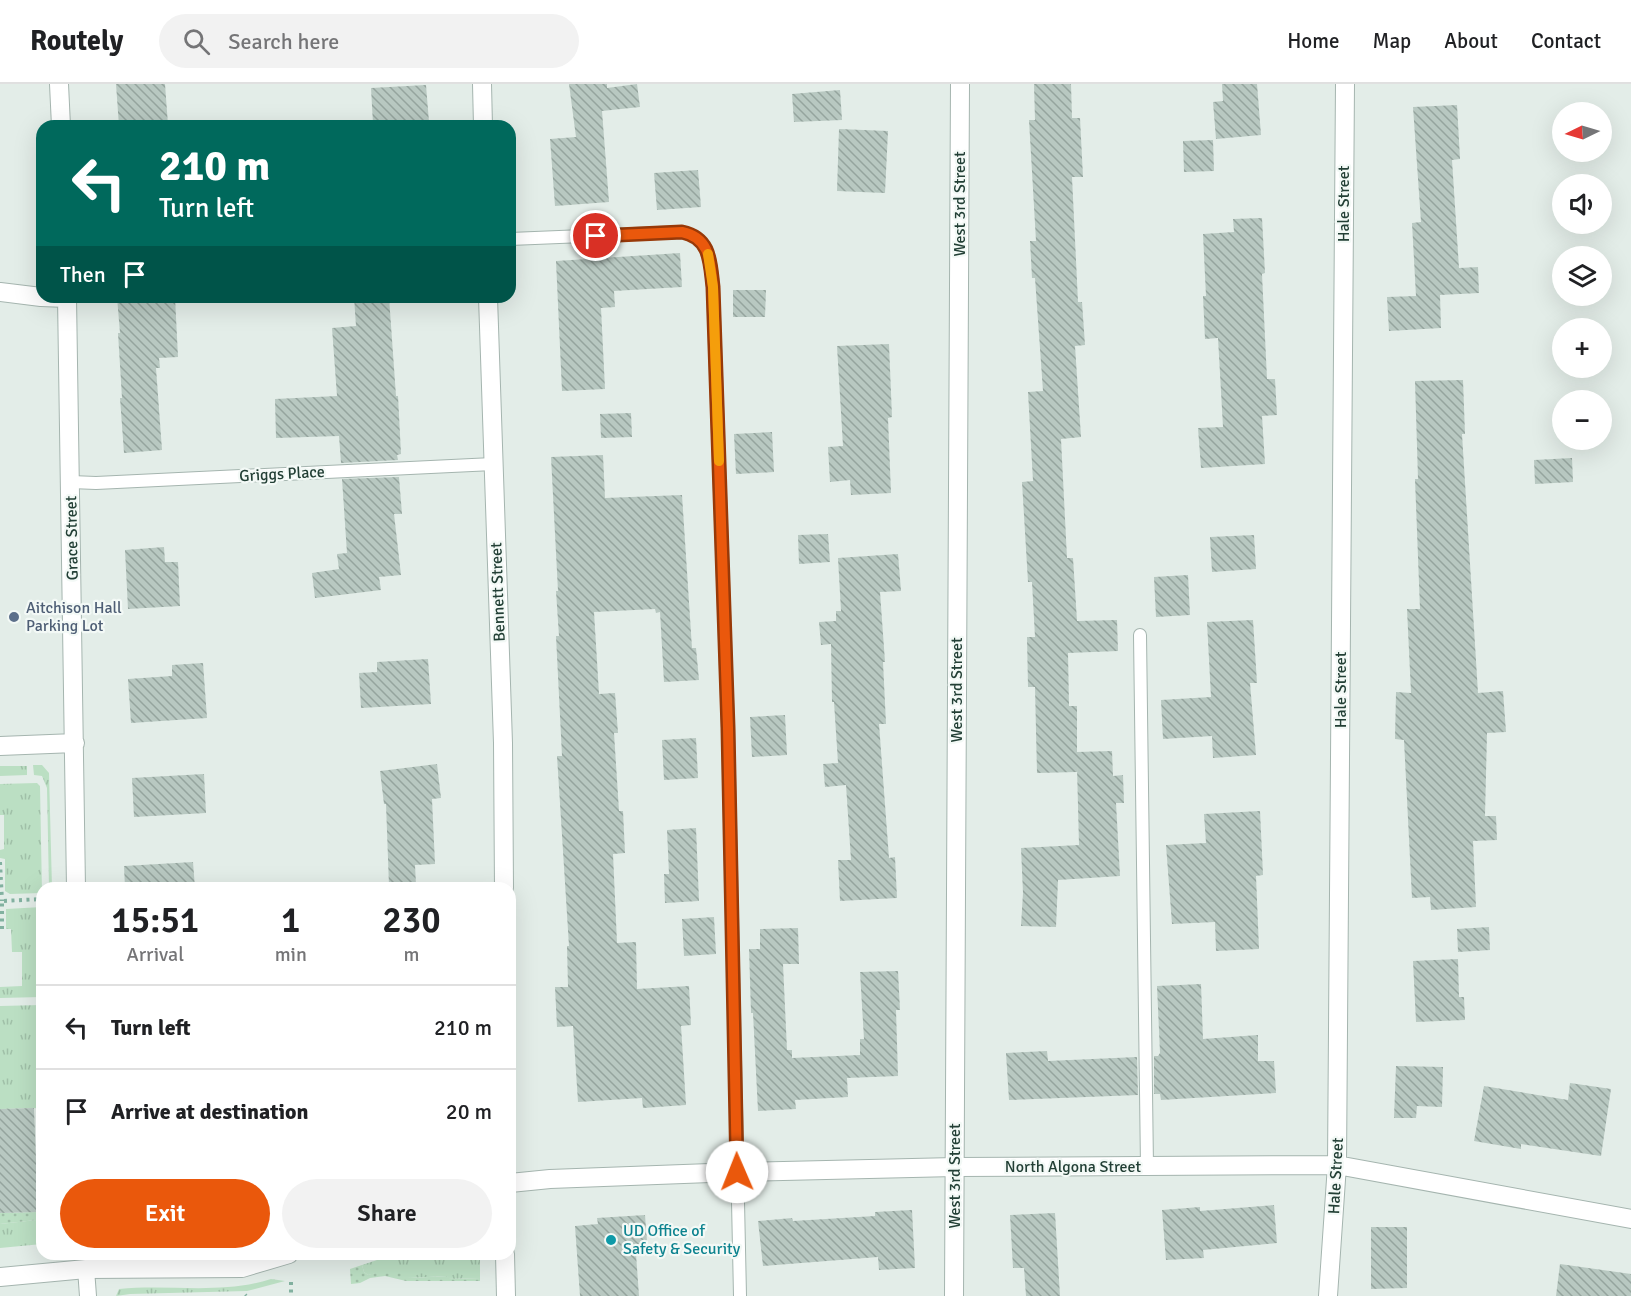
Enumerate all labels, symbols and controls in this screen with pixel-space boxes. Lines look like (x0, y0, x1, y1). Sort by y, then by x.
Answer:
search box (159, 14, 579, 68)
text: Routely (30, 24, 123, 58)
icon: search (180, 25, 213, 58)
text: Search here (228, 28, 339, 55)
text: Home (1287, 28, 1340, 54)
text: Map (1373, 28, 1411, 54)
text: About (1444, 28, 1498, 54)
text: Contact (1531, 28, 1601, 54)
north arrow (1552, 102, 1612, 162)
map controls (1552, 102, 1612, 450)
text: 210 m (159, 141, 270, 192)
icon: left (60, 144, 138, 222)
street label: West 3rd Street (950, 151, 970, 257)
street label: Hale Street (1334, 165, 1354, 242)
button: sound (1552, 174, 1612, 234)
text: Turn left (159, 192, 254, 225)
pin (570, 210, 621, 261)
icon: arrive (579, 219, 612, 252)
button: layers (1552, 246, 1612, 306)
icon: arrive (118, 258, 151, 291)
text: Then (60, 261, 106, 288)
button: + (1552, 318, 1612, 378)
button: − (1552, 390, 1612, 450)
street label: Griggs Place (239, 462, 325, 486)
street label: Grace Street (61, 495, 83, 581)
street label: Bennett Street (486, 542, 510, 642)
place label: Aitchison Hall Parking Lot (26, 598, 122, 636)
marker: Aitchison Hall Parking Lot (7, 610, 21, 624)
street label: West 3rd Street (947, 637, 967, 743)
street label: Hale Street (1331, 651, 1351, 728)
text: 15:51 (111, 898, 199, 943)
text: 1 (281, 898, 301, 943)
text: 230 (382, 898, 441, 943)
text: Arrival (127, 942, 184, 967)
text: min (275, 942, 307, 967)
text: m (403, 942, 419, 967)
icon: left (60, 1011, 93, 1044)
text: Turn left (111, 1014, 191, 1041)
text: 210 m (434, 1014, 492, 1041)
icon: arrive (60, 1095, 93, 1128)
text: Arrive at destination (111, 1098, 308, 1125)
text: 20 m (446, 1098, 492, 1125)
street label: West 3rd Street (945, 1123, 965, 1229)
street label: Hale Street (1324, 1137, 1348, 1215)
position arrow (705, 1140, 769, 1204)
street label: North Algona Street (1005, 1157, 1142, 1177)
button: Exit (60, 1179, 270, 1248)
button: Share (282, 1179, 492, 1248)
place label: UD Office of Safety & Security (623, 1221, 741, 1259)
marker: UD Office of Safety & Security (604, 1233, 618, 1247)

